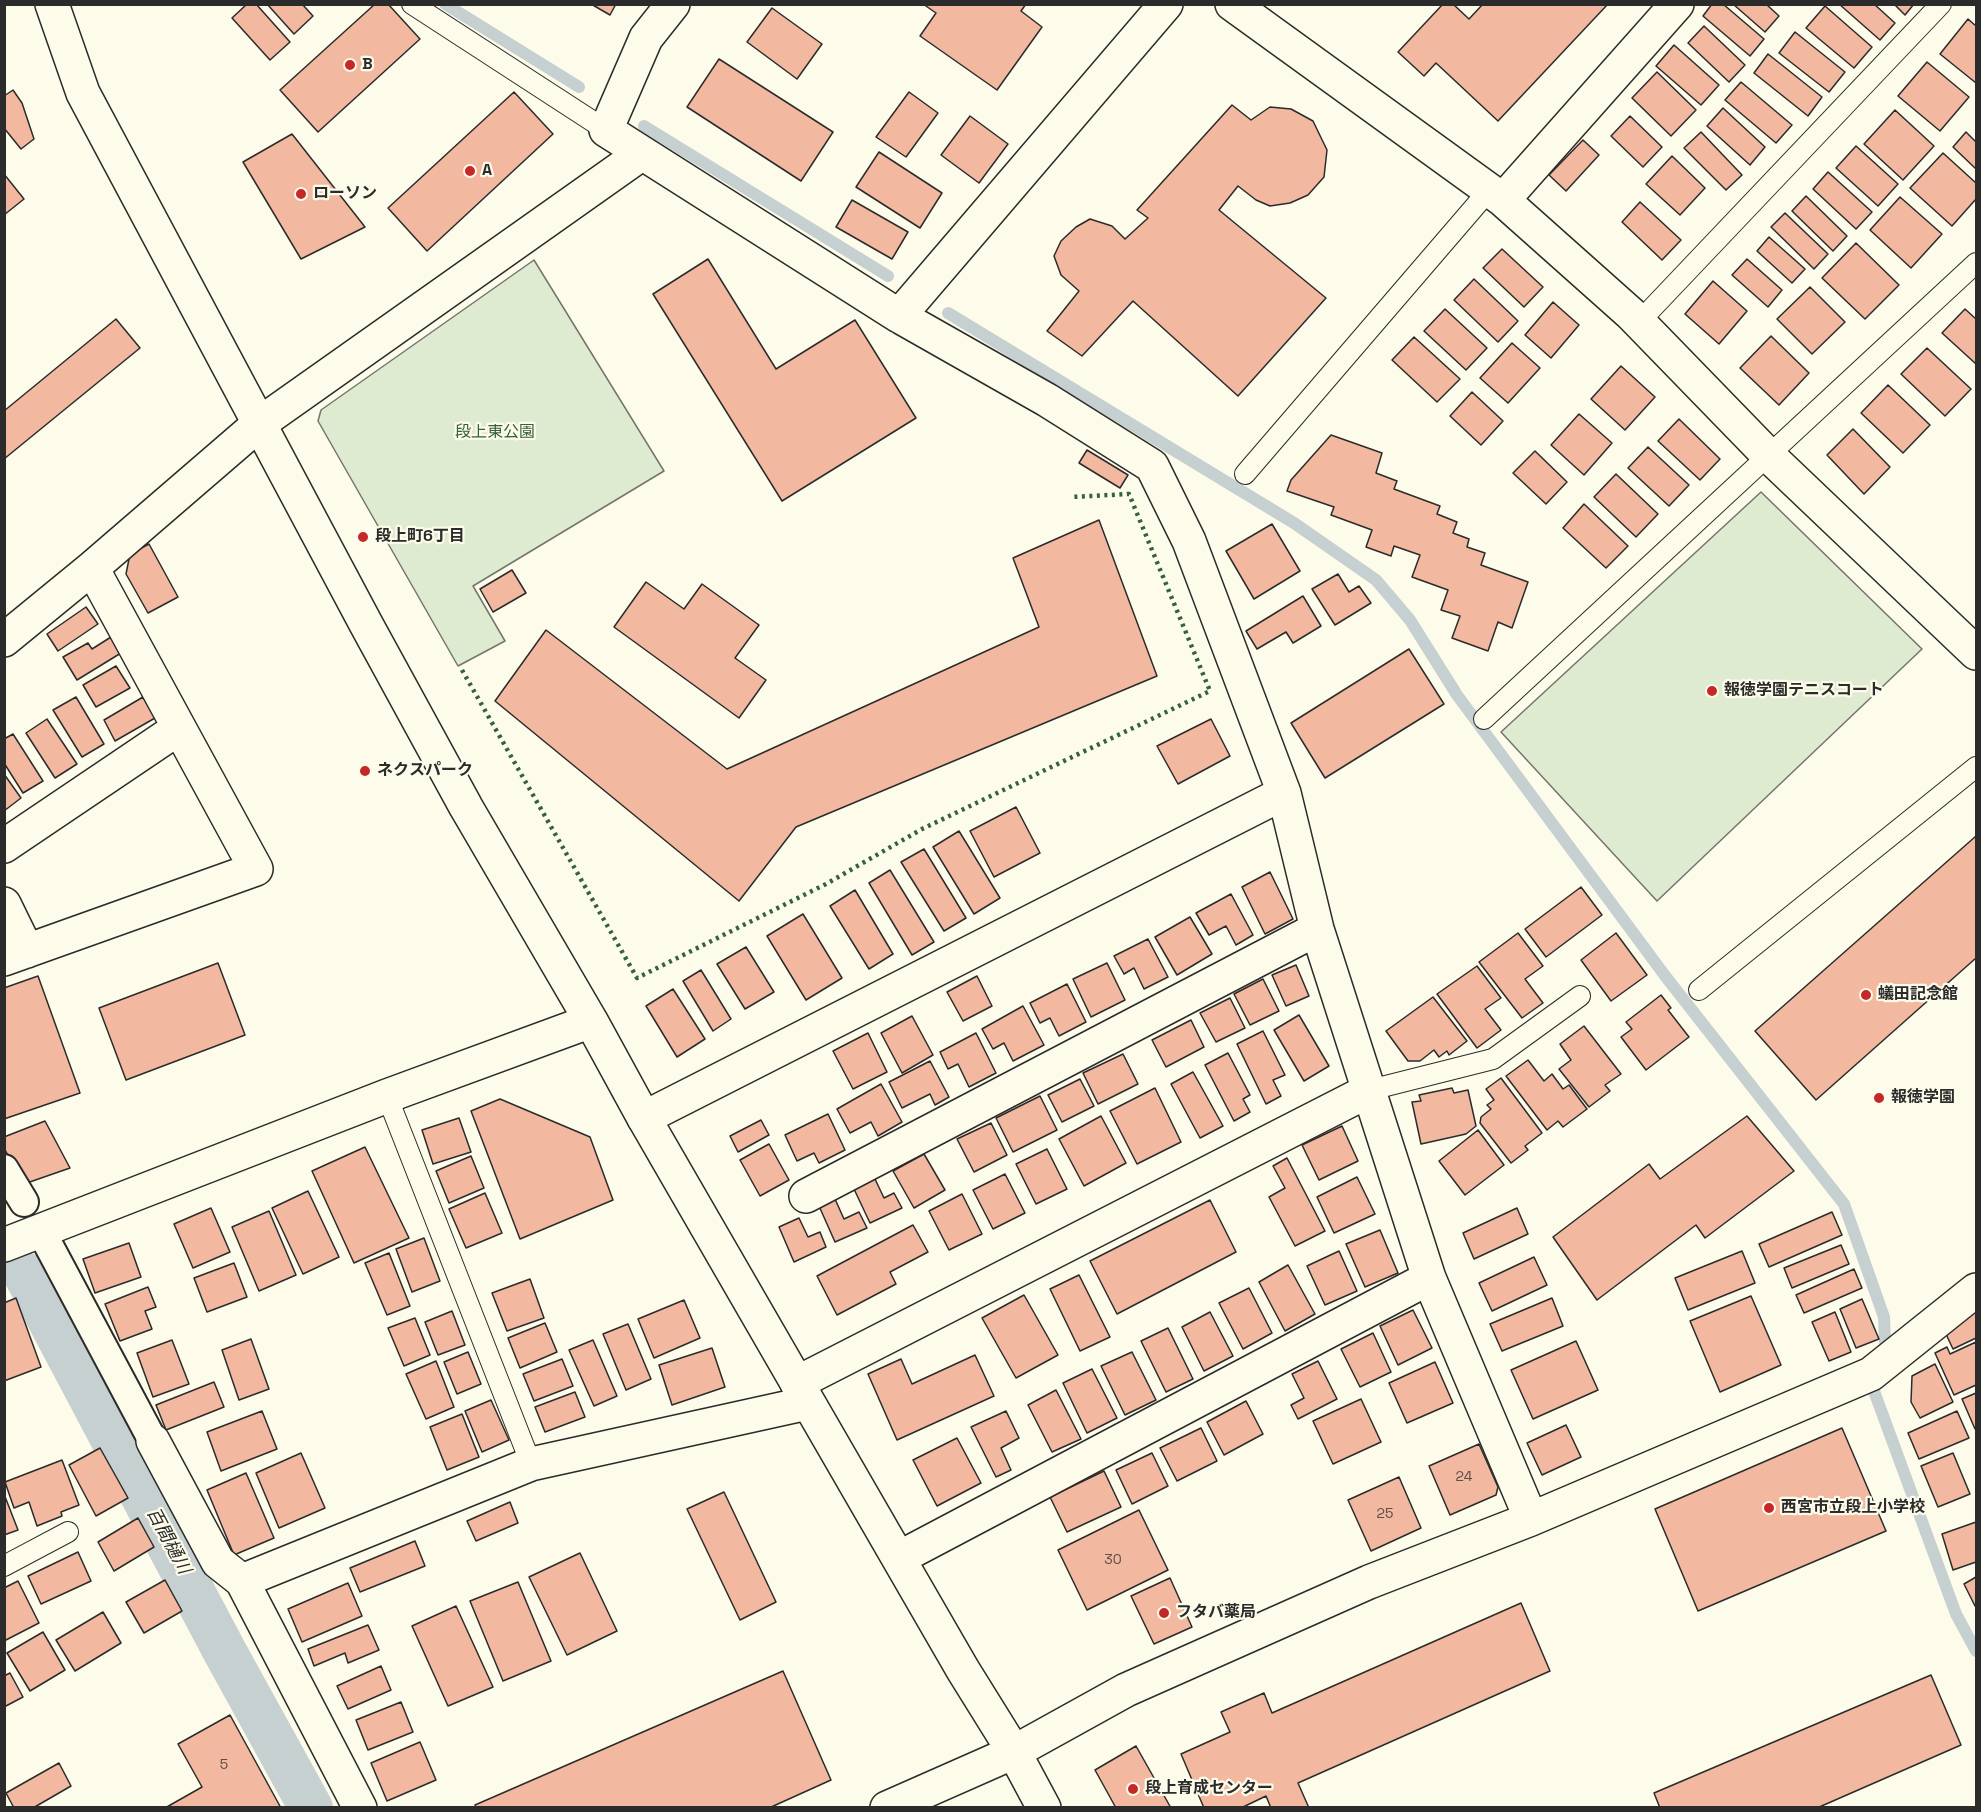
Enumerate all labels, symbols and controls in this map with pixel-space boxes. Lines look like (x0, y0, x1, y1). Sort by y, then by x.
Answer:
place label: B (362, 55, 373, 75)
marker: B (343, 58, 357, 72)
place label: A (482, 161, 492, 181)
marker: A (463, 164, 477, 178)
place label: ローソン (313, 184, 377, 204)
marker: ローソン (294, 187, 308, 201)
park label: 段上東公園 (455, 423, 535, 443)
place label: 段上町6丁目 (375, 527, 465, 547)
marker: 段上町6丁目 (356, 530, 370, 544)
place label: 報徳学園テニスコート (1724, 681, 1884, 701)
marker: 報徳学園テニスコート (1705, 684, 1719, 698)
place label: ネクスパーク (377, 761, 473, 781)
marker: ネクスパーク (358, 764, 372, 778)
place label: 蟻田記念館 (1878, 985, 1958, 1005)
marker: 蟻田記念館 (1859, 988, 1873, 1002)
place label: 報徳学園 (1891, 1088, 1955, 1108)
marker: 報徳学園 (1872, 1091, 1886, 1105)
house number: 24 (1456, 1469, 1472, 1485)
place label: 西宮市立段上小学校 (1781, 1498, 1925, 1518)
marker: 西宮市立段上小学校 (1762, 1501, 1776, 1515)
water label: 百間樋川 (142, 1504, 194, 1578)
house number: 25 (1377, 1506, 1393, 1522)
house number: 30 (1104, 1552, 1122, 1568)
place label: フタバ薬局 (1176, 1603, 1256, 1623)
marker: フタバ薬局 (1157, 1606, 1171, 1620)
house number: 5 (220, 1757, 228, 1773)
place label: 段上育成センター (1145, 1779, 1273, 1799)
marker: 段上育成センター (1126, 1782, 1140, 1796)

